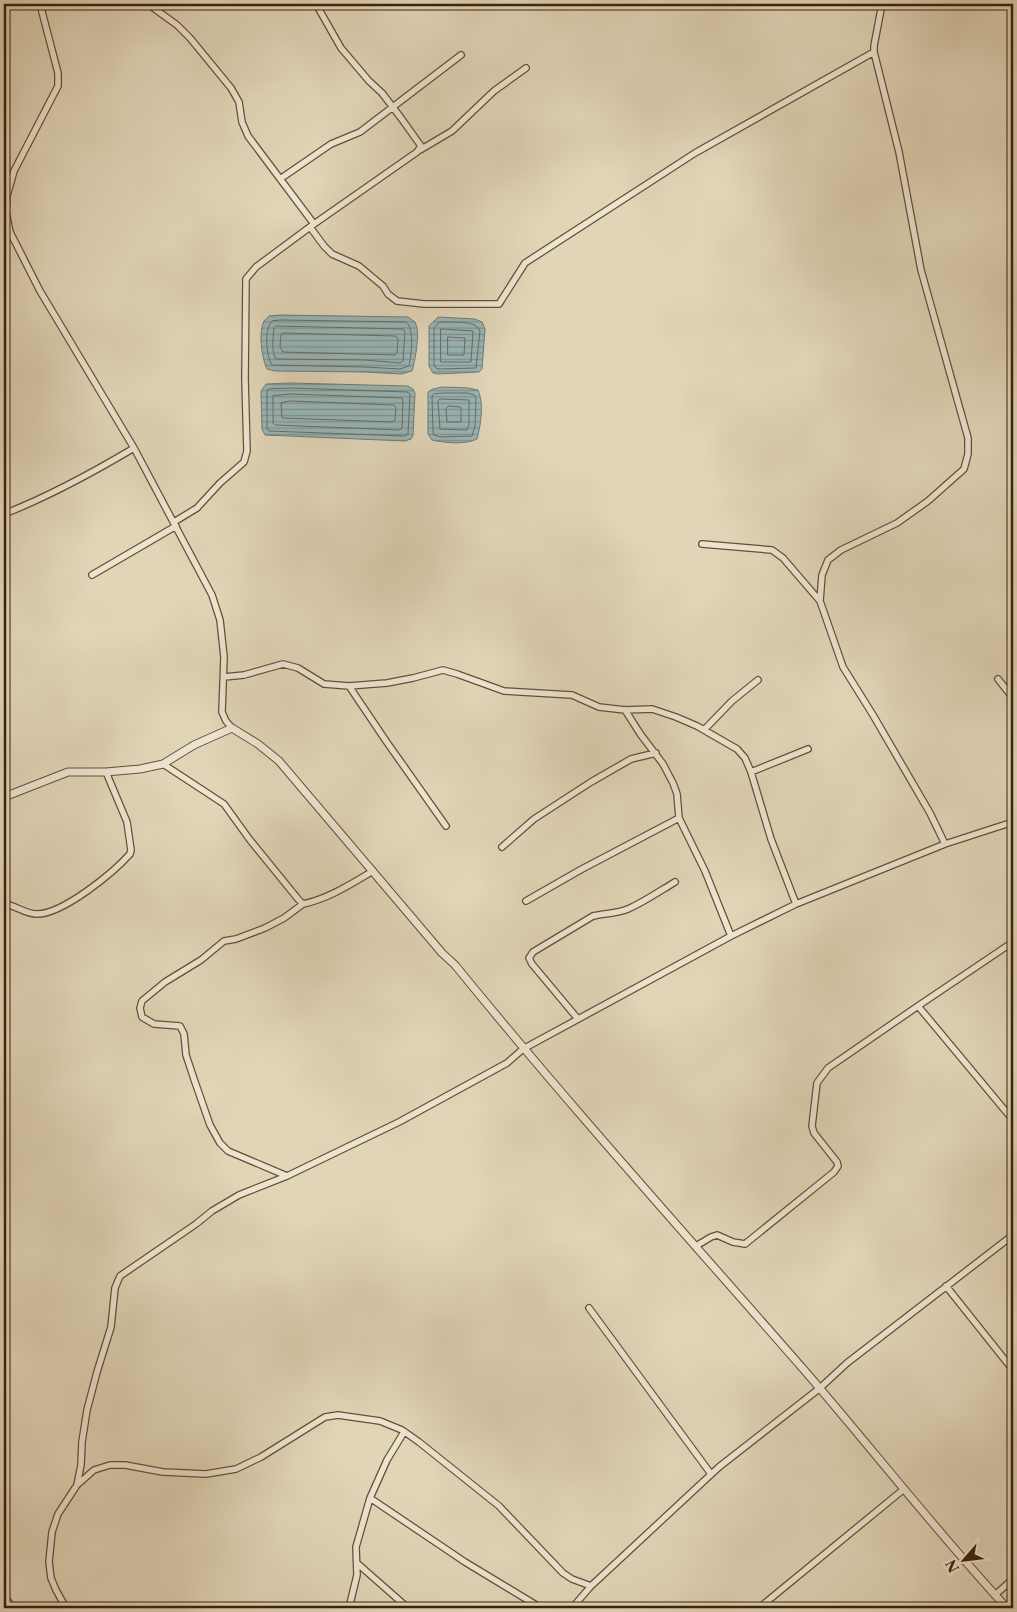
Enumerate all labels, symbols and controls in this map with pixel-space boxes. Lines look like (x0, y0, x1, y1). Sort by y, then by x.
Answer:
north arrow (940, 1534, 990, 1584)
text: N (942, 1557, 963, 1576)

